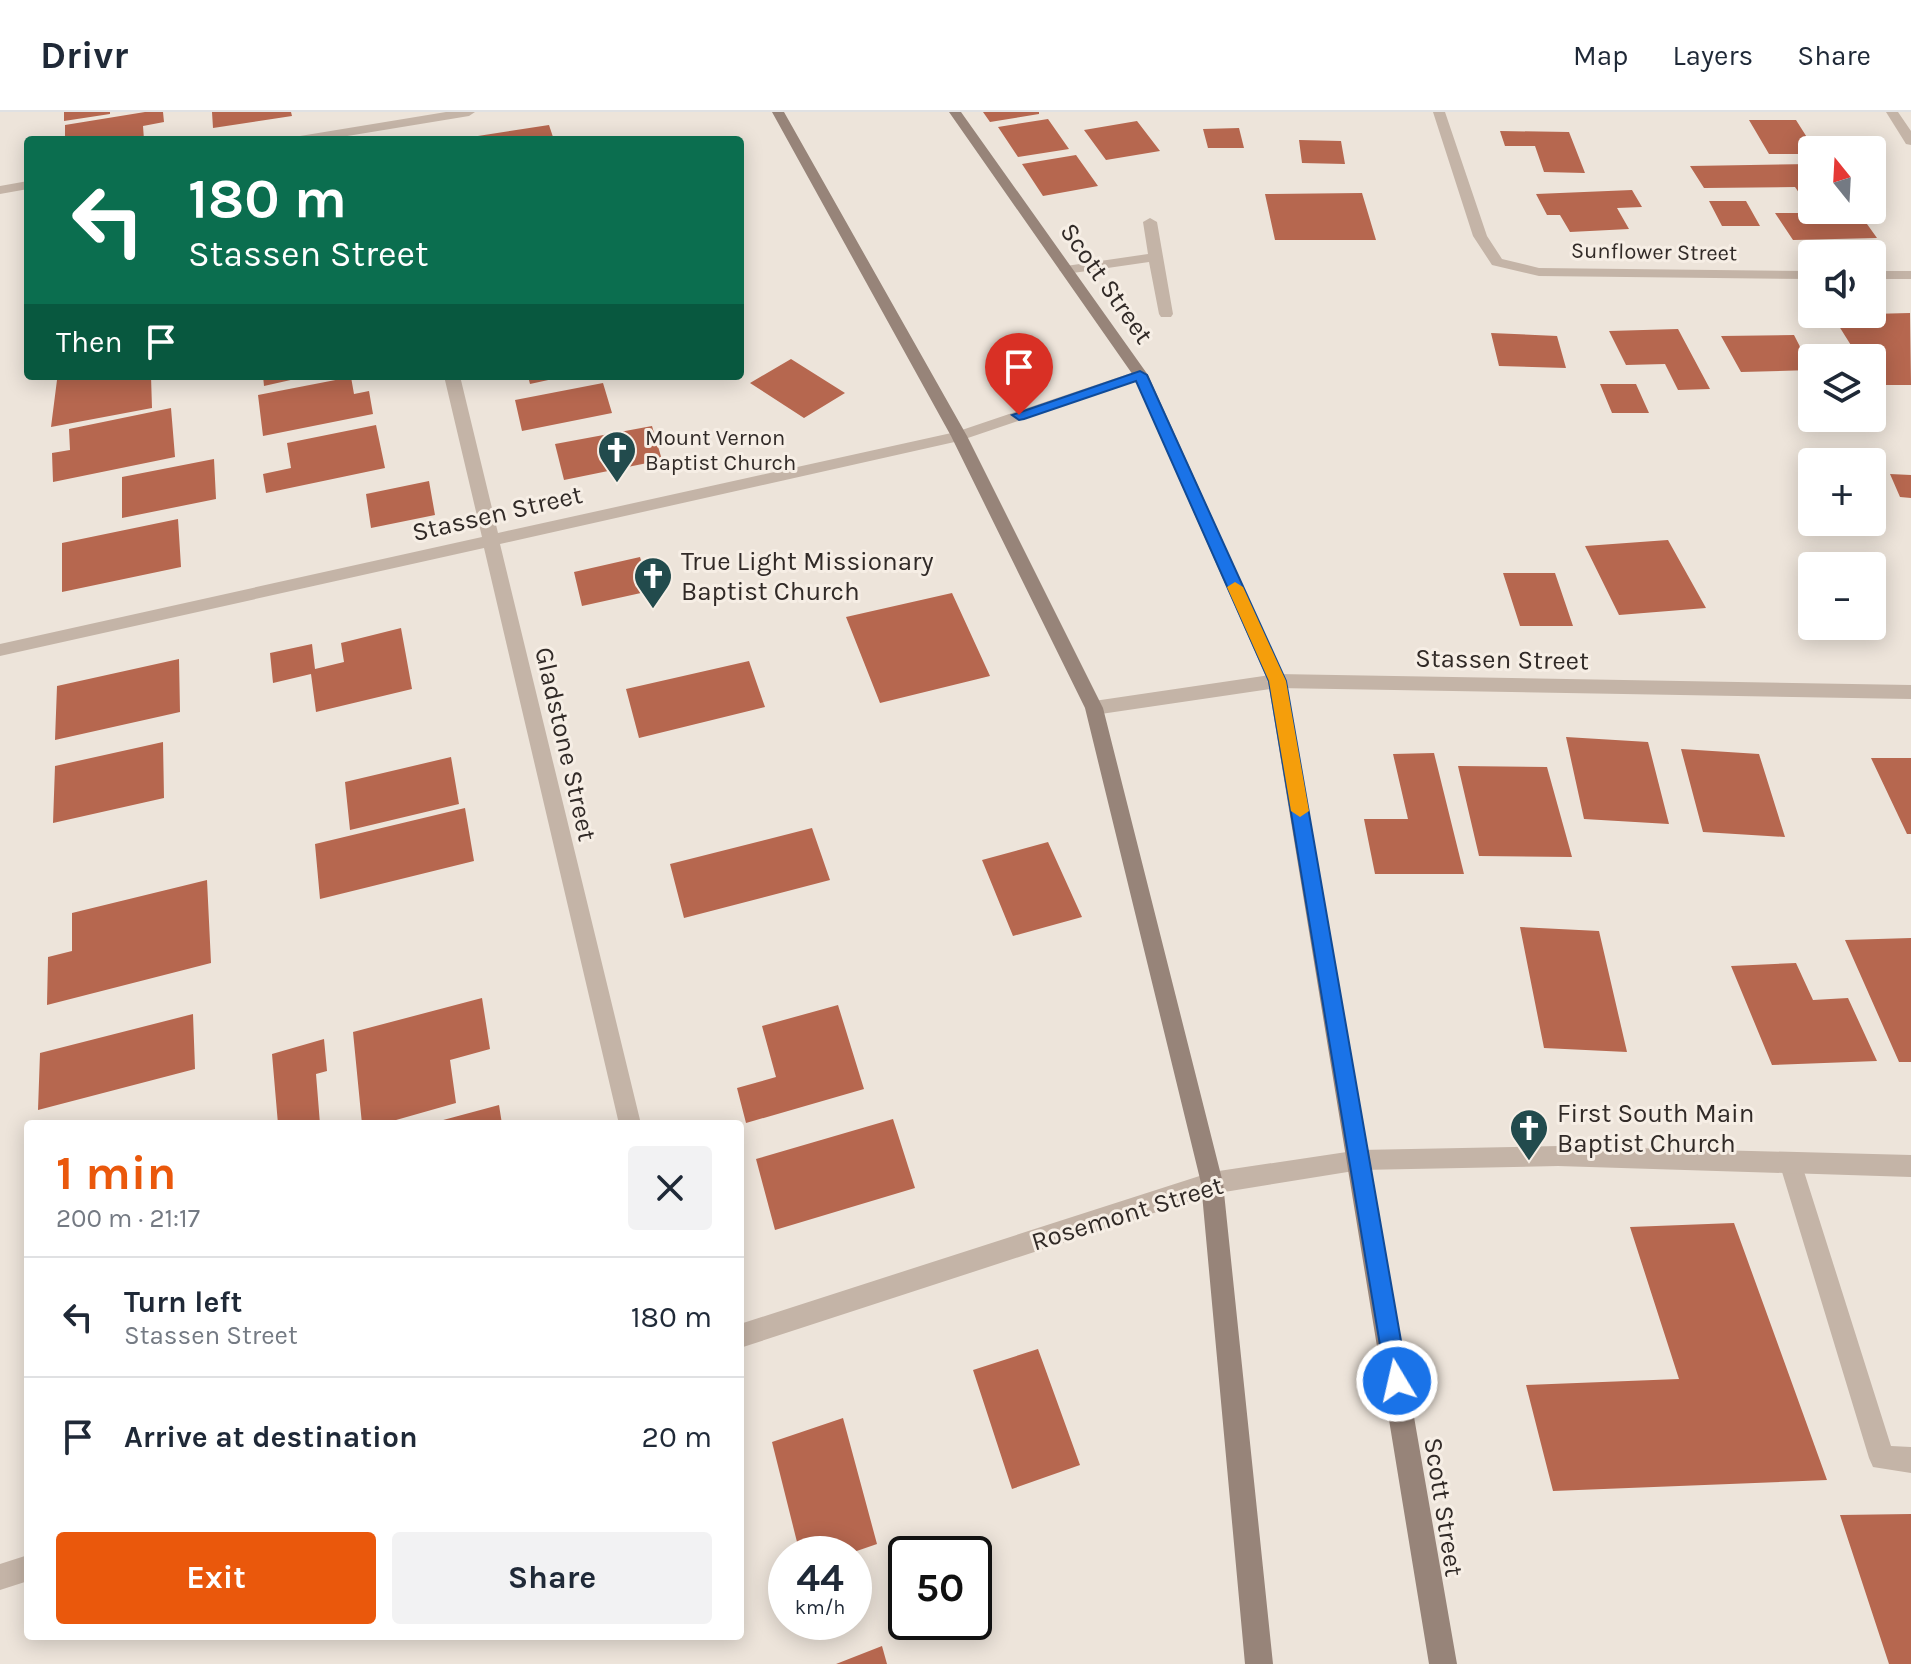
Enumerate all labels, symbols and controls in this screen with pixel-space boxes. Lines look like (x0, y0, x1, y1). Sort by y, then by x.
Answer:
text: Drivr (40, 33, 128, 78)
text: Map (1573, 39, 1628, 72)
text: Layers (1672, 39, 1753, 72)
text: Share (1797, 39, 1871, 72)
north arrow (1798, 136, 1886, 224)
map controls (1798, 136, 1886, 640)
text: 180 m (188, 166, 347, 231)
icon: left (56, 168, 160, 272)
street label: Scott Street (1054, 217, 1160, 350)
text: Stassen Street (188, 233, 429, 275)
street label: Sunflower Street (1571, 238, 1737, 266)
button: sound (1798, 240, 1886, 328)
icon: arrive (139, 320, 183, 364)
text: Then (56, 324, 123, 360)
pin (985, 333, 1053, 415)
button: layers (1798, 344, 1886, 432)
icon: arrive (997, 345, 1041, 389)
place label: Mount Vernon Baptist Church (645, 425, 796, 476)
church icon: Mount Vernon Baptist Church (596, 429, 638, 484)
button: + (1798, 448, 1886, 536)
street label: Stassen Street (409, 479, 585, 548)
place label: True Light Missionary Baptist Church (681, 546, 934, 607)
button: − (1798, 552, 1886, 640)
church icon: True Light Missionary Baptist Church (632, 555, 674, 610)
street label: Stassen Street (1415, 642, 1589, 677)
street label: Gladstone Street (528, 644, 603, 844)
place label: First South Main Baptist Church (1557, 1098, 1754, 1159)
church icon: First South Main Baptist Church (1508, 1107, 1550, 1162)
text: 1 min (56, 1145, 176, 1201)
button: close (628, 1146, 712, 1230)
street label: Rosemont Street (1028, 1170, 1227, 1257)
text: 200 m · 21:17 (56, 1203, 200, 1234)
text: Turn left (124, 1284, 242, 1320)
icon: left (56, 1295, 100, 1339)
text: 180 m (631, 1299, 712, 1335)
text: Stassen Street (124, 1320, 298, 1351)
position arrow (1355, 1339, 1439, 1423)
icon: arrive (56, 1415, 100, 1459)
text: Arrive at destination (124, 1419, 418, 1455)
text: 20 m (642, 1419, 712, 1455)
street label: Scott Street (1417, 1435, 1470, 1579)
button: Exit (56, 1532, 376, 1624)
button: Share (392, 1532, 712, 1624)
speed limit sign: 50 (888, 1536, 992, 1640)
text: 44 (796, 1554, 844, 1601)
text: km/h (795, 1596, 845, 1619)

